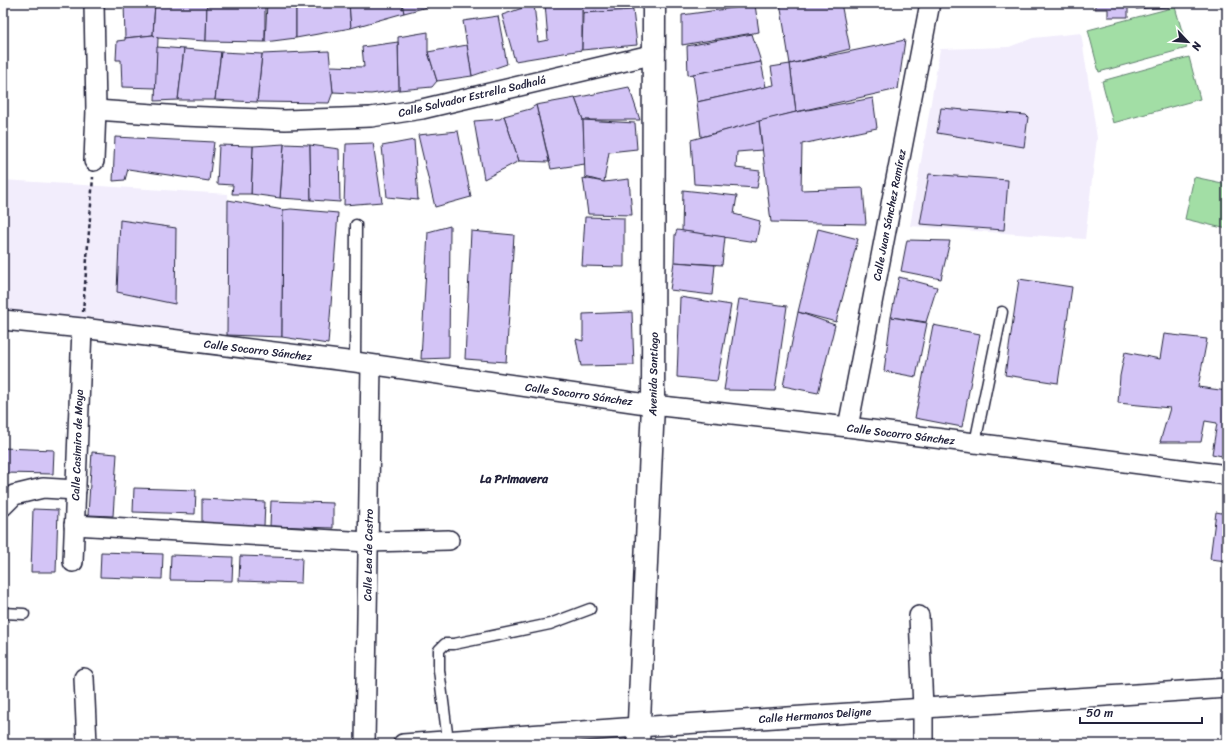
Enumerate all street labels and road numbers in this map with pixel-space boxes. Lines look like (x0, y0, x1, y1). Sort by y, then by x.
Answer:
street label: Calle Salvador Estrella Sadhalá (396, 70, 548, 123)
street label: Calle Juan Sánchez Ramírez (867, 147, 912, 282)
street label: Avenida Santiago (643, 331, 664, 417)
street label: Calle Socorro Sánchez (203, 334, 314, 367)
street label: Calle Socorro Sánchez (524, 378, 635, 412)
street label: Calle Casimiro de Moya (66, 388, 89, 501)
street label: Calle Socorro Sánchez (846, 418, 957, 451)
street label: Calle Lea de Castro (358, 508, 379, 601)
street label: Calle Hermanos Deligne (758, 702, 872, 729)

